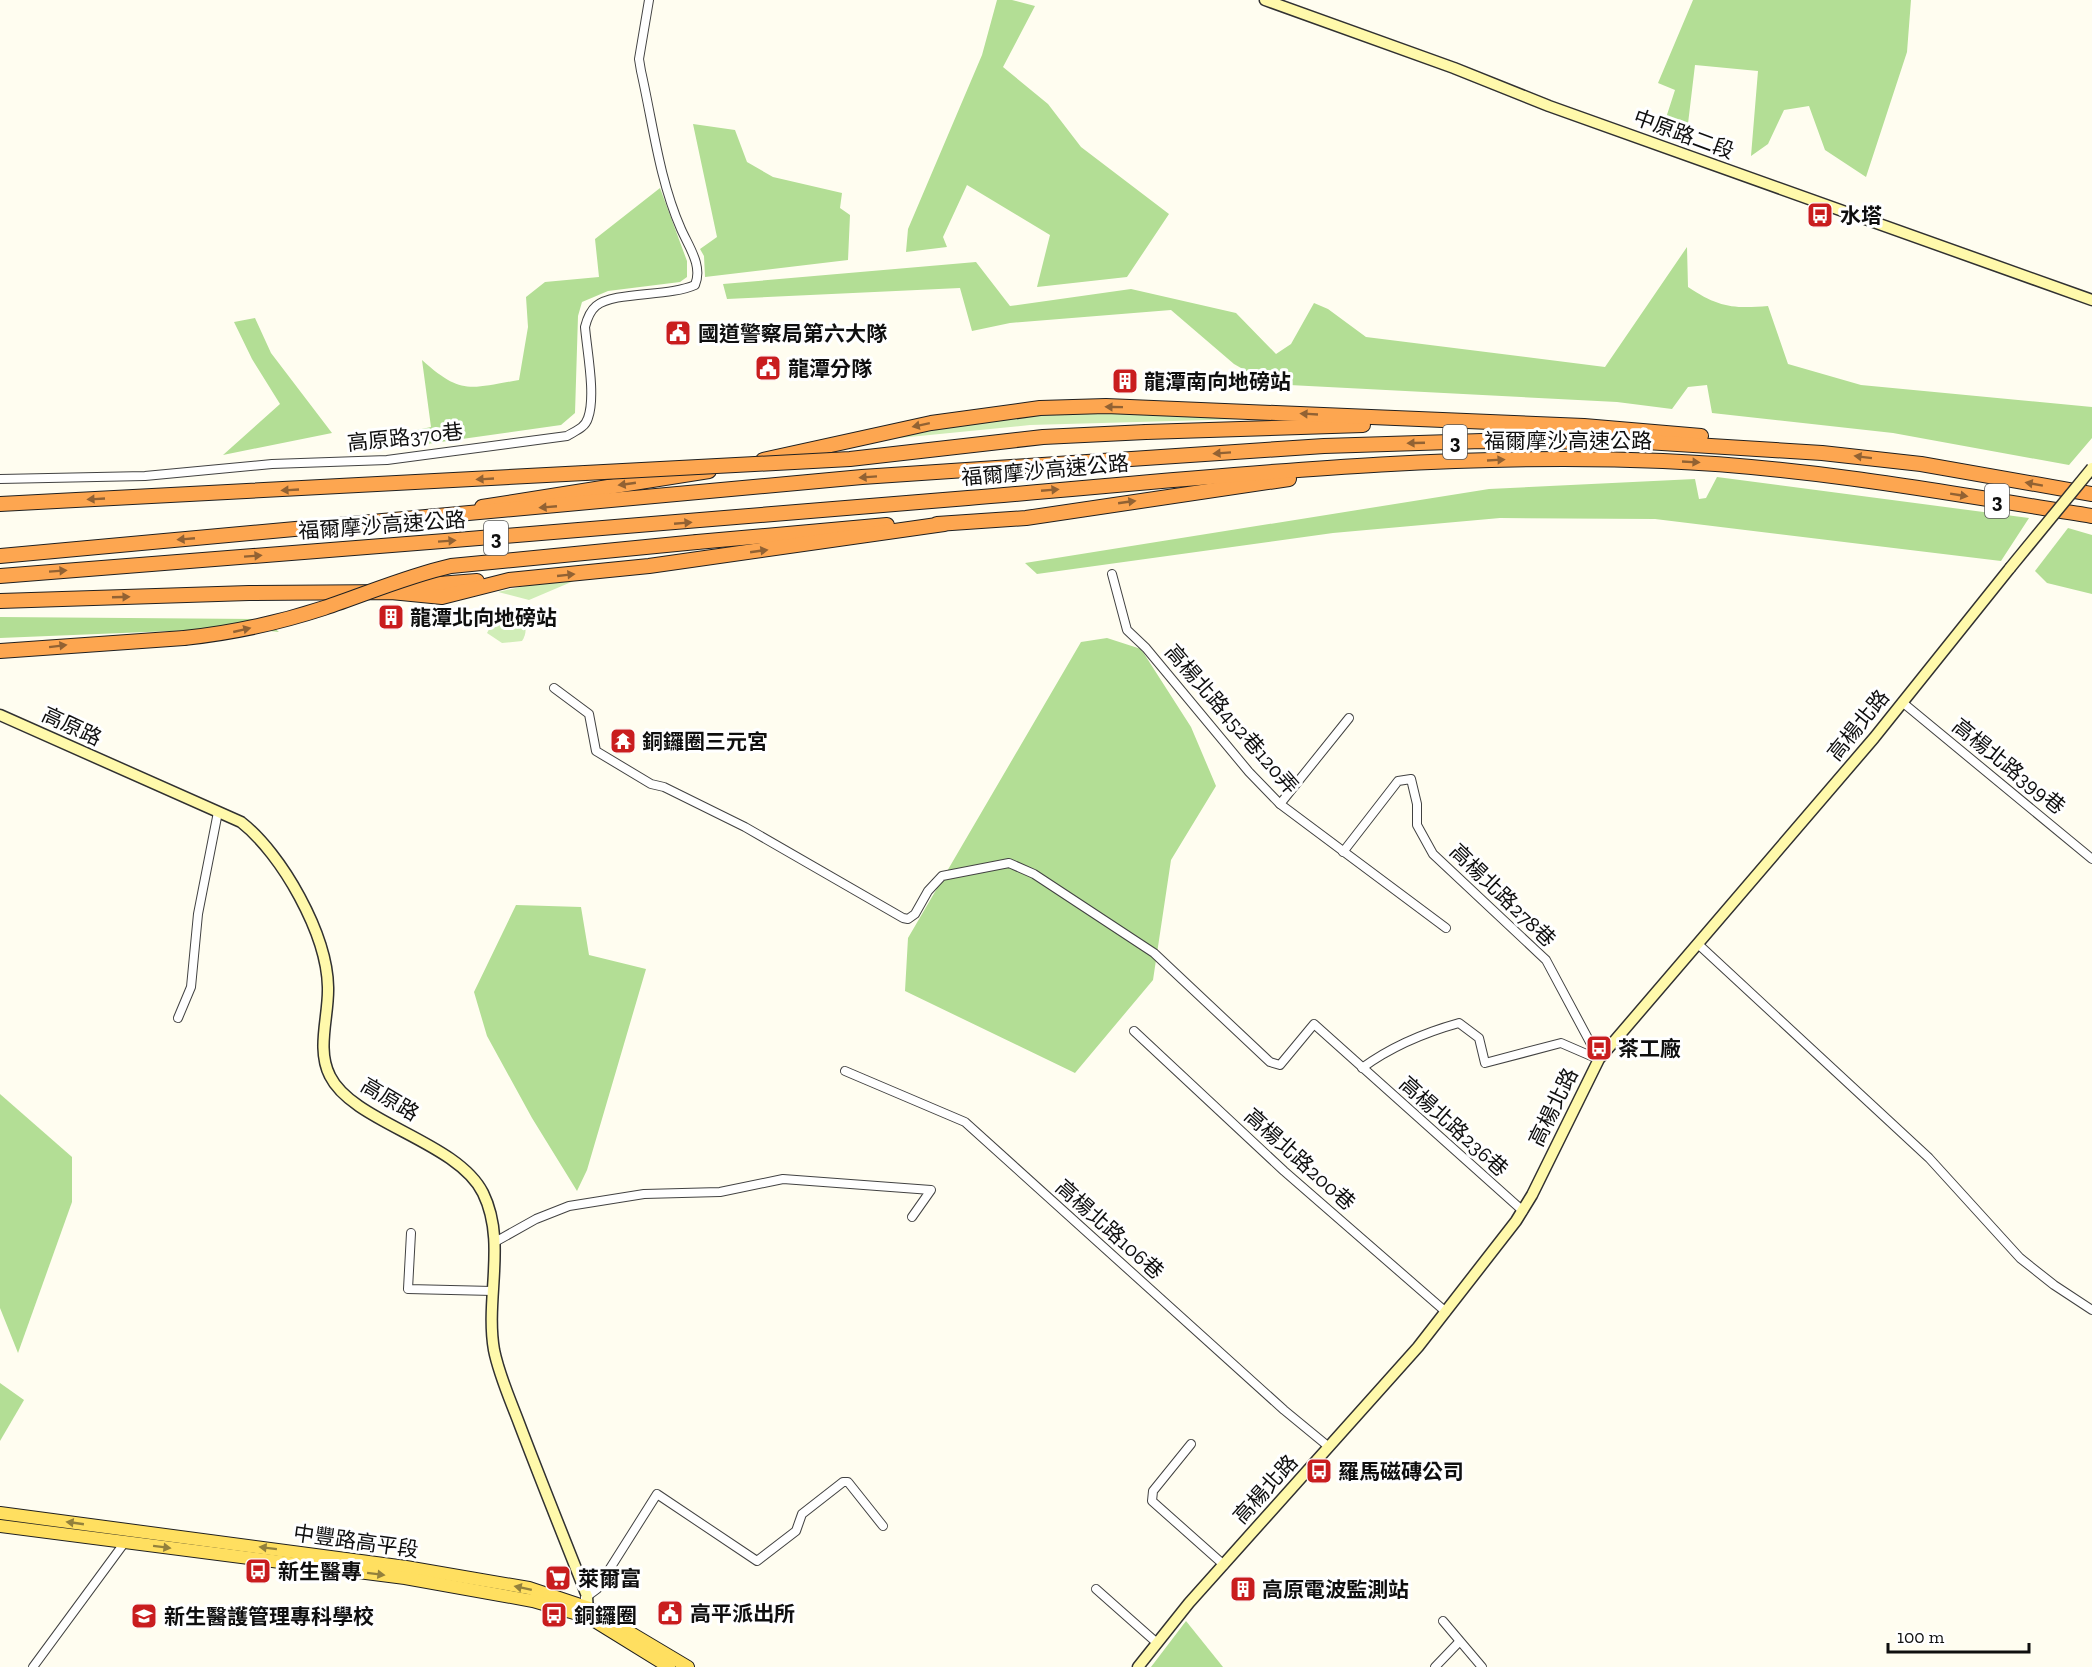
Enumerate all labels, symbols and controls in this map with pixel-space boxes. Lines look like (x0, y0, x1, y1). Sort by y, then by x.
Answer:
street label: 中原路二段 (1630, 104, 1738, 164)
bus stop icon: 水塔 (1805, 200, 1835, 230)
place label: 水塔 (1840, 203, 1882, 228)
public building icon: 國道警察局第六大隊 (663, 318, 693, 348)
place label: 國道警察局第六大隊 (698, 321, 888, 346)
public building icon: 龍潭分隊 (753, 353, 783, 383)
place label: 龍潭分隊 (788, 356, 873, 381)
building icon: 龍潭南向地磅站 (1110, 366, 1140, 396)
place label: 龍潭南向地磅站 (1144, 369, 1291, 394)
one-way arrow (1105, 402, 1124, 411)
one-way arrow (1300, 409, 1319, 419)
street label: 高原路370巷 (346, 418, 464, 456)
one-way arrow (911, 420, 930, 430)
road number: 3 (1443, 425, 1467, 459)
street label: 福爾摩沙高速公路 (1484, 428, 1652, 453)
one-way arrow (1407, 439, 1426, 448)
one-way arrow (1212, 449, 1231, 458)
street label: 福爾摩沙高速公路 (960, 450, 1130, 490)
one-way arrow (1853, 453, 1872, 462)
one-way arrow (1487, 455, 1506, 464)
one-way arrow (1681, 458, 1700, 467)
one-way arrow (858, 472, 877, 482)
one-way arrow (475, 474, 494, 483)
one-way arrow (617, 479, 636, 488)
one-way arrow (2025, 479, 2044, 488)
road number: 3 (1985, 484, 2009, 518)
one-way arrow (281, 485, 300, 494)
one-way arrow (1041, 485, 1060, 495)
one-way arrow (1950, 490, 1969, 499)
one-way arrow (86, 495, 105, 504)
one-way arrow (1117, 498, 1136, 507)
one-way arrow (538, 502, 557, 512)
street label: 福爾摩沙高速公路 (297, 507, 467, 543)
one-way arrow (674, 518, 693, 528)
road number: 3 (484, 521, 508, 555)
one-way arrow (177, 534, 196, 544)
one-way arrow (438, 537, 457, 546)
one-way arrow (750, 546, 769, 555)
one-way arrow (243, 551, 262, 561)
one-way arrow (49, 566, 68, 576)
one-way arrow (556, 570, 575, 580)
one-way arrow (112, 593, 131, 602)
building icon: 龍潭北向地磅站 (376, 602, 406, 632)
place label: 龍潭北向地磅站 (410, 605, 557, 630)
one-way arrow (233, 624, 251, 634)
street label: 高楊北路452巷120弄 (1160, 639, 1304, 799)
one-way arrow (49, 641, 68, 650)
street label: 高楊北路 (1822, 684, 1894, 766)
street label: 高原路 (38, 701, 106, 751)
street label: 高楊北路399巷 (1948, 713, 2070, 819)
temple icon: 銅鑼圈三元宮 (608, 726, 638, 756)
place label: 銅鑼圈三元宮 (642, 729, 768, 754)
street label: 高楊北路278巷 (1445, 838, 1561, 952)
bus stop icon: 茶工廠 (1584, 1033, 1614, 1063)
place label: 茶工廠 (1618, 1036, 1681, 1061)
street label: 高楊北路 (1523, 1064, 1583, 1150)
street label: 高楊北路236巷 (1395, 1071, 1513, 1181)
street label: 高原路 (357, 1072, 423, 1126)
street label: 高楊北路200巷 (1240, 1103, 1360, 1215)
street label: 高楊北路106巷 (1051, 1174, 1169, 1284)
street label: 高楊北路 (1228, 1449, 1302, 1529)
bus stop icon: 羅馬磁磚公司 (1304, 1456, 1334, 1486)
place label: 羅馬磁磚公司 (1338, 1459, 1464, 1484)
one-way arrow (65, 1518, 84, 1527)
street label: 中豐路高平段 (292, 1520, 420, 1562)
one-way arrow (153, 1542, 172, 1551)
one-way arrow (259, 1544, 278, 1553)
bus stop icon: 新生醫專 (243, 1556, 273, 1586)
place label: 新生醫專 (278, 1559, 362, 1584)
supermarket icon: 萊爾富 (543, 1563, 573, 1593)
place label: 萊爾富 (578, 1566, 641, 1591)
one-way arrow (367, 1570, 386, 1579)
building icon: 高原電波監測站 (1228, 1574, 1258, 1604)
place label: 高原電波監測站 (1262, 1577, 1409, 1602)
one-way arrow (514, 1582, 532, 1592)
public building icon: 高平派出所 (655, 1598, 685, 1628)
bus stop icon: 銅鑼圈 (539, 1600, 569, 1630)
school or university icon: 新生醫護管理專科學校 (129, 1601, 159, 1631)
place label: 高平派出所 (690, 1601, 795, 1626)
place label: 銅鑼圈 (574, 1603, 637, 1628)
place label: 新生醫護管理專科學校 (164, 1604, 374, 1629)
scale bar (1888, 1616, 2029, 1654)
text: 100 m (1897, 1626, 1945, 1648)

